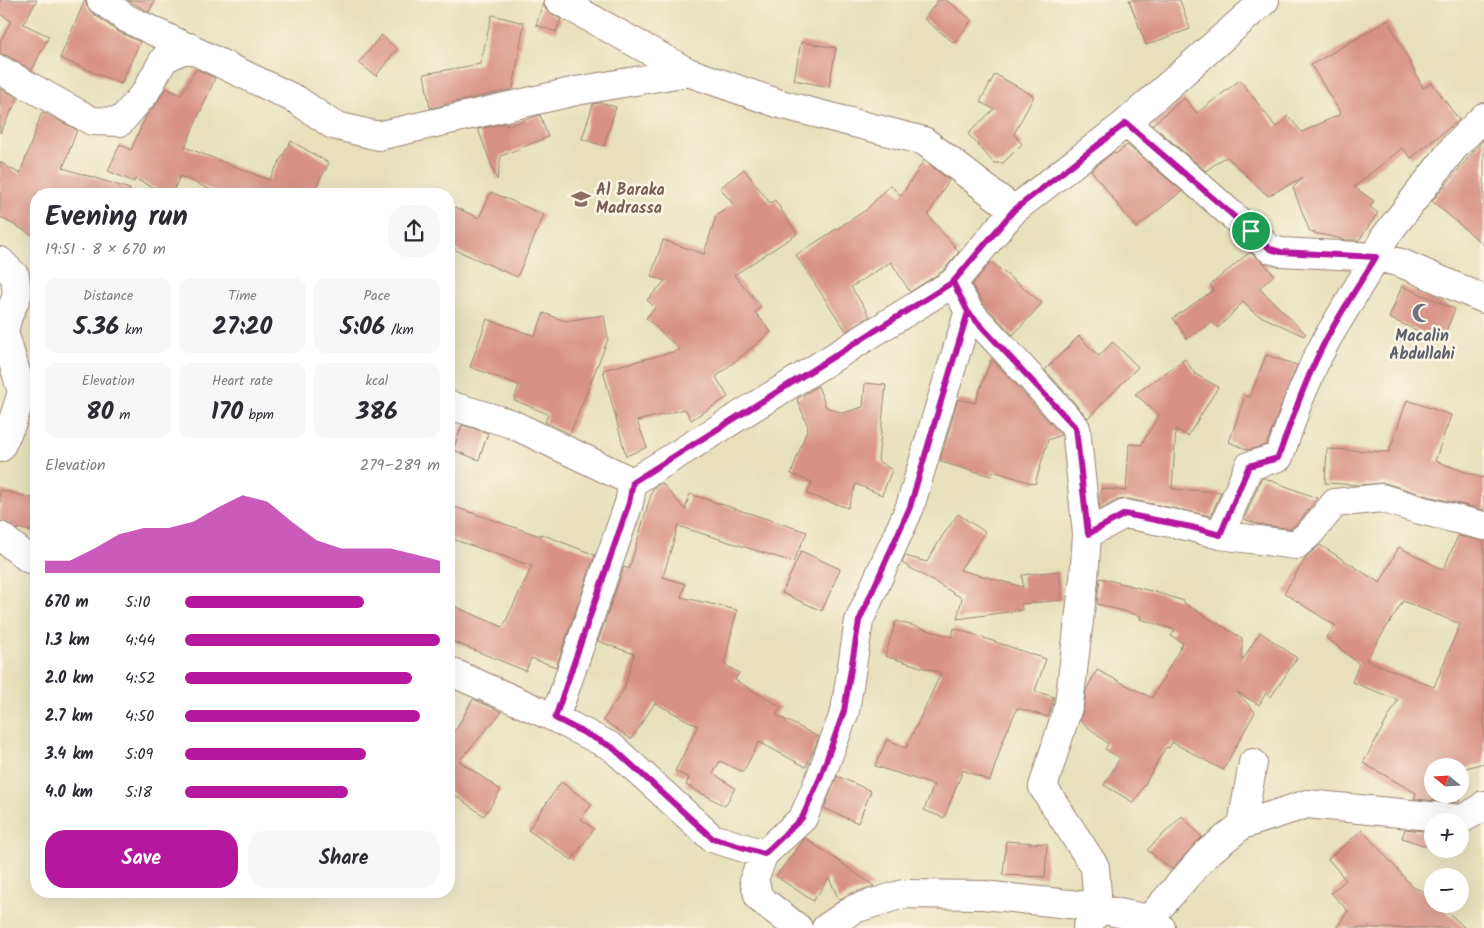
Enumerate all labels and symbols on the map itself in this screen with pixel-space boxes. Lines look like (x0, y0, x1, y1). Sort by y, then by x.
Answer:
place label: Al Baraka Madrassa (596, 178, 665, 221)
school or university icon: Al Baraka Madrassa (570, 188, 592, 210)
pin (1230, 210, 1272, 252)
mosque icon: Macalin Abdullahi (1411, 302, 1433, 324)
place label: Macalin Abdullahi (1389, 324, 1456, 367)
north arrow (1424, 758, 1469, 802)

